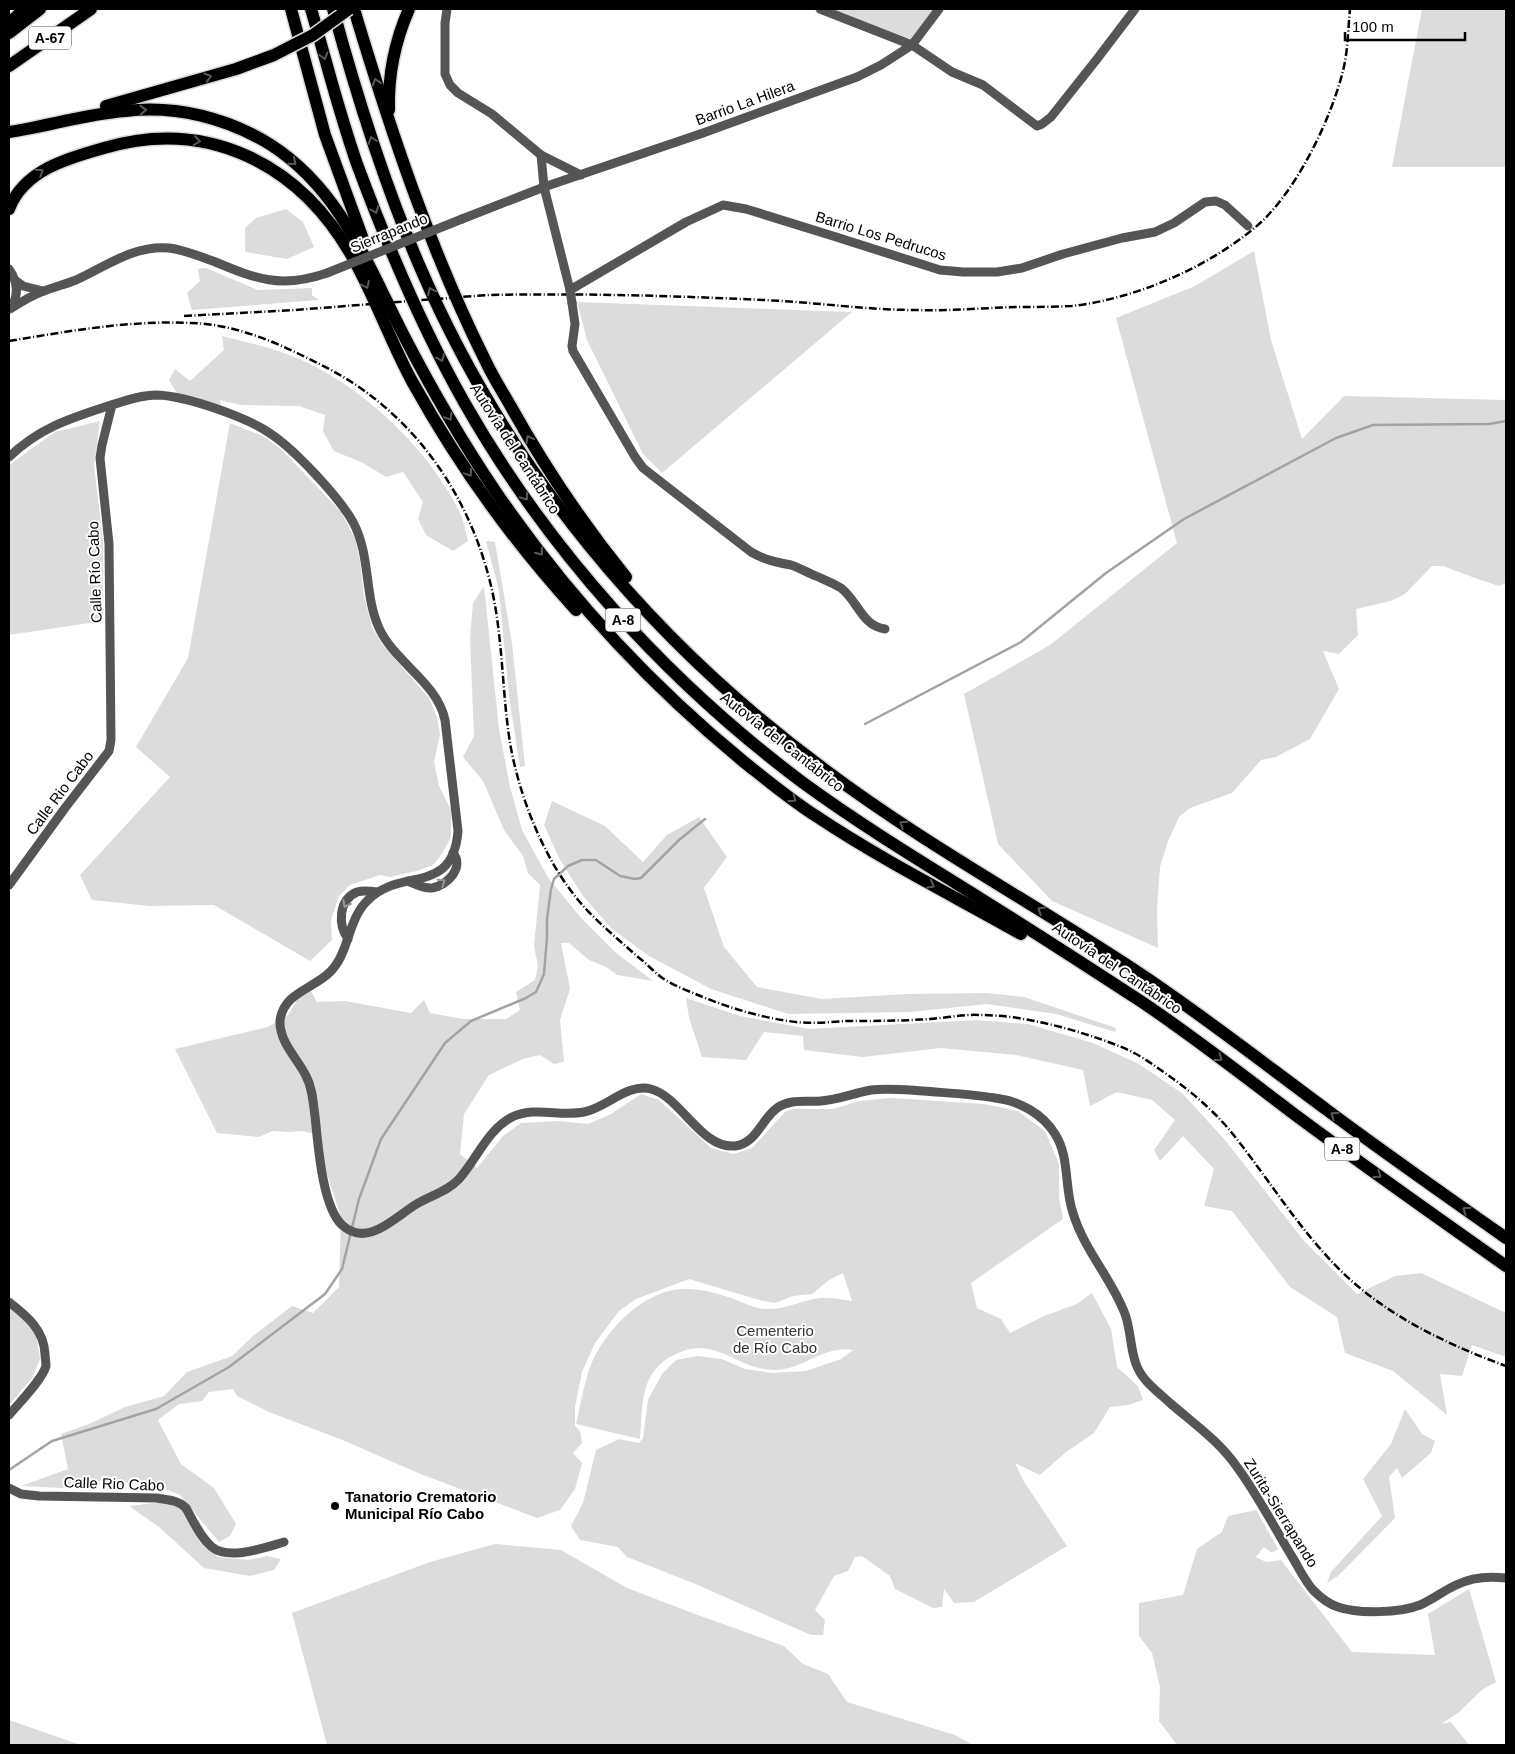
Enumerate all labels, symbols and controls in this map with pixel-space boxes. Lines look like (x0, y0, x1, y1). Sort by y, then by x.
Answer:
scale bar (1345, 10, 1465, 42)
text: 100 m (1352, 18, 1394, 35)
road number: A-67 (29, 26, 71, 49)
one-way arrow (319, 51, 329, 59)
one-way arrow (203, 73, 212, 83)
street label: Barrio La Hilera (693, 76, 797, 128)
one-way arrow (371, 78, 381, 86)
one-way arrow (139, 104, 147, 115)
one-way arrow (192, 135, 201, 145)
one-way arrow (367, 136, 377, 144)
one-way arrow (287, 156, 296, 164)
one-way arrow (35, 169, 44, 179)
one-way arrow (369, 205, 379, 214)
street label: Barrio Los Pedrucos (814, 208, 949, 264)
street label: Sierrapando (348, 209, 430, 256)
one-way arrow (360, 280, 370, 289)
one-way arrow (427, 287, 437, 296)
one-way arrow (435, 353, 445, 362)
street label: Autovía del Cantábrico (467, 380, 564, 517)
one-way arrow (443, 412, 453, 421)
one-way arrow (525, 436, 535, 445)
one-way arrow (463, 468, 472, 477)
one-way arrow (519, 492, 528, 501)
street label: Calle Río Cabo (84, 521, 105, 623)
one-way arrow (534, 546, 542, 555)
road number: A-8 (606, 608, 640, 632)
street label: Autovía del Cantábrico (717, 688, 847, 795)
street label: Calle Rio Cabo (22, 747, 97, 838)
one-way arrow (787, 793, 797, 802)
one-way arrow (900, 821, 909, 830)
one-way arrow (437, 879, 446, 888)
one-way arrow (925, 879, 934, 889)
one-way arrow (342, 899, 352, 908)
one-way arrow (1037, 907, 1047, 916)
street label: Autovía del Cantábrico (1050, 918, 1185, 1017)
one-way arrow (1213, 1052, 1223, 1061)
one-way arrow (1330, 1112, 1340, 1121)
road number: A-8 (1324, 1138, 1360, 1160)
one-way arrow (1372, 1169, 1382, 1178)
one-way arrow (1462, 1207, 1472, 1216)
park label: Cementerio de Río Cabo (733, 1322, 817, 1356)
street label: Zurita-Sierrapando (1241, 1455, 1322, 1570)
street label: Calle Rio Cabo (63, 1473, 165, 1494)
place label: Tanatorio Crematorio Municipal Río Cabo (345, 1488, 496, 1522)
marker: Tanatorio Crematorio Municipal Río Cabo (329, 1500, 341, 1512)

